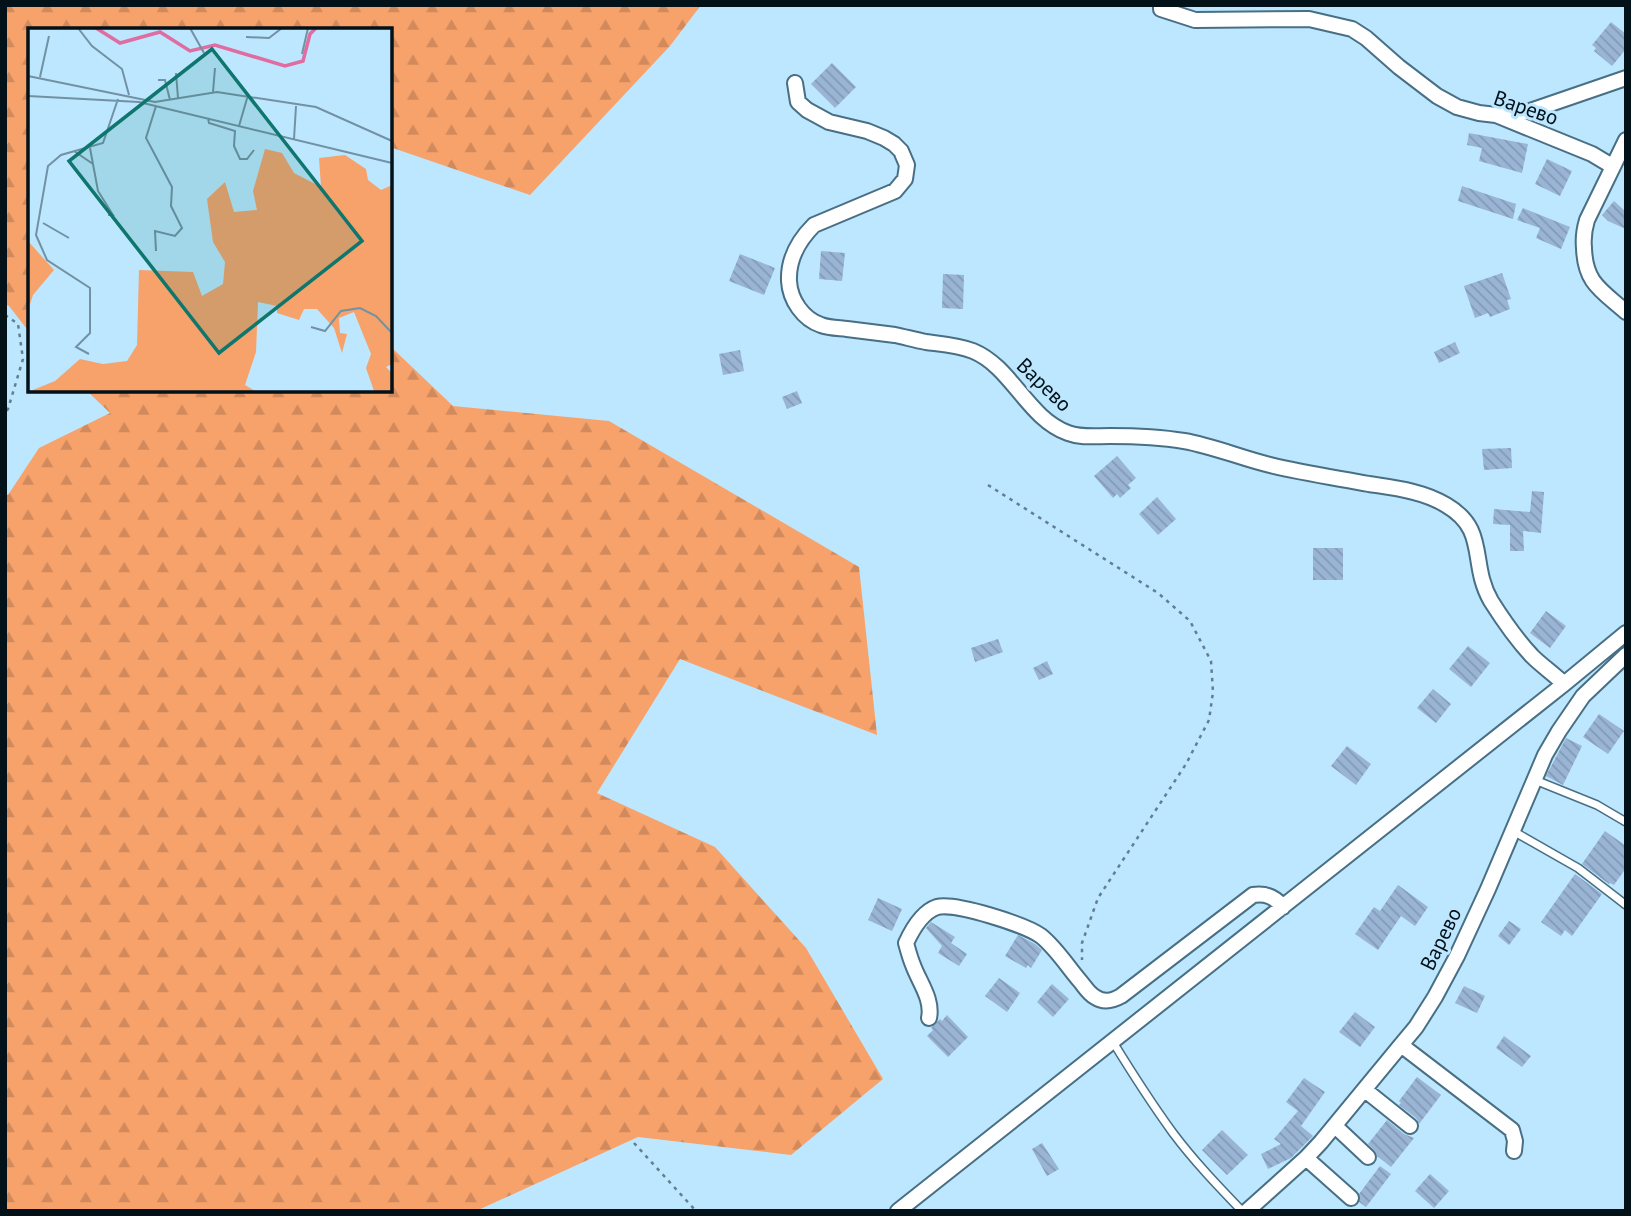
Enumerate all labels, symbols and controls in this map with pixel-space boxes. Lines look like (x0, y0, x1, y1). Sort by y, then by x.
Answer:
inset map (28, 28, 392, 392)
street label: Варево (1490, 84, 1562, 131)
street label: Варево (1011, 352, 1078, 417)
street label: Варево (1414, 903, 1467, 975)

